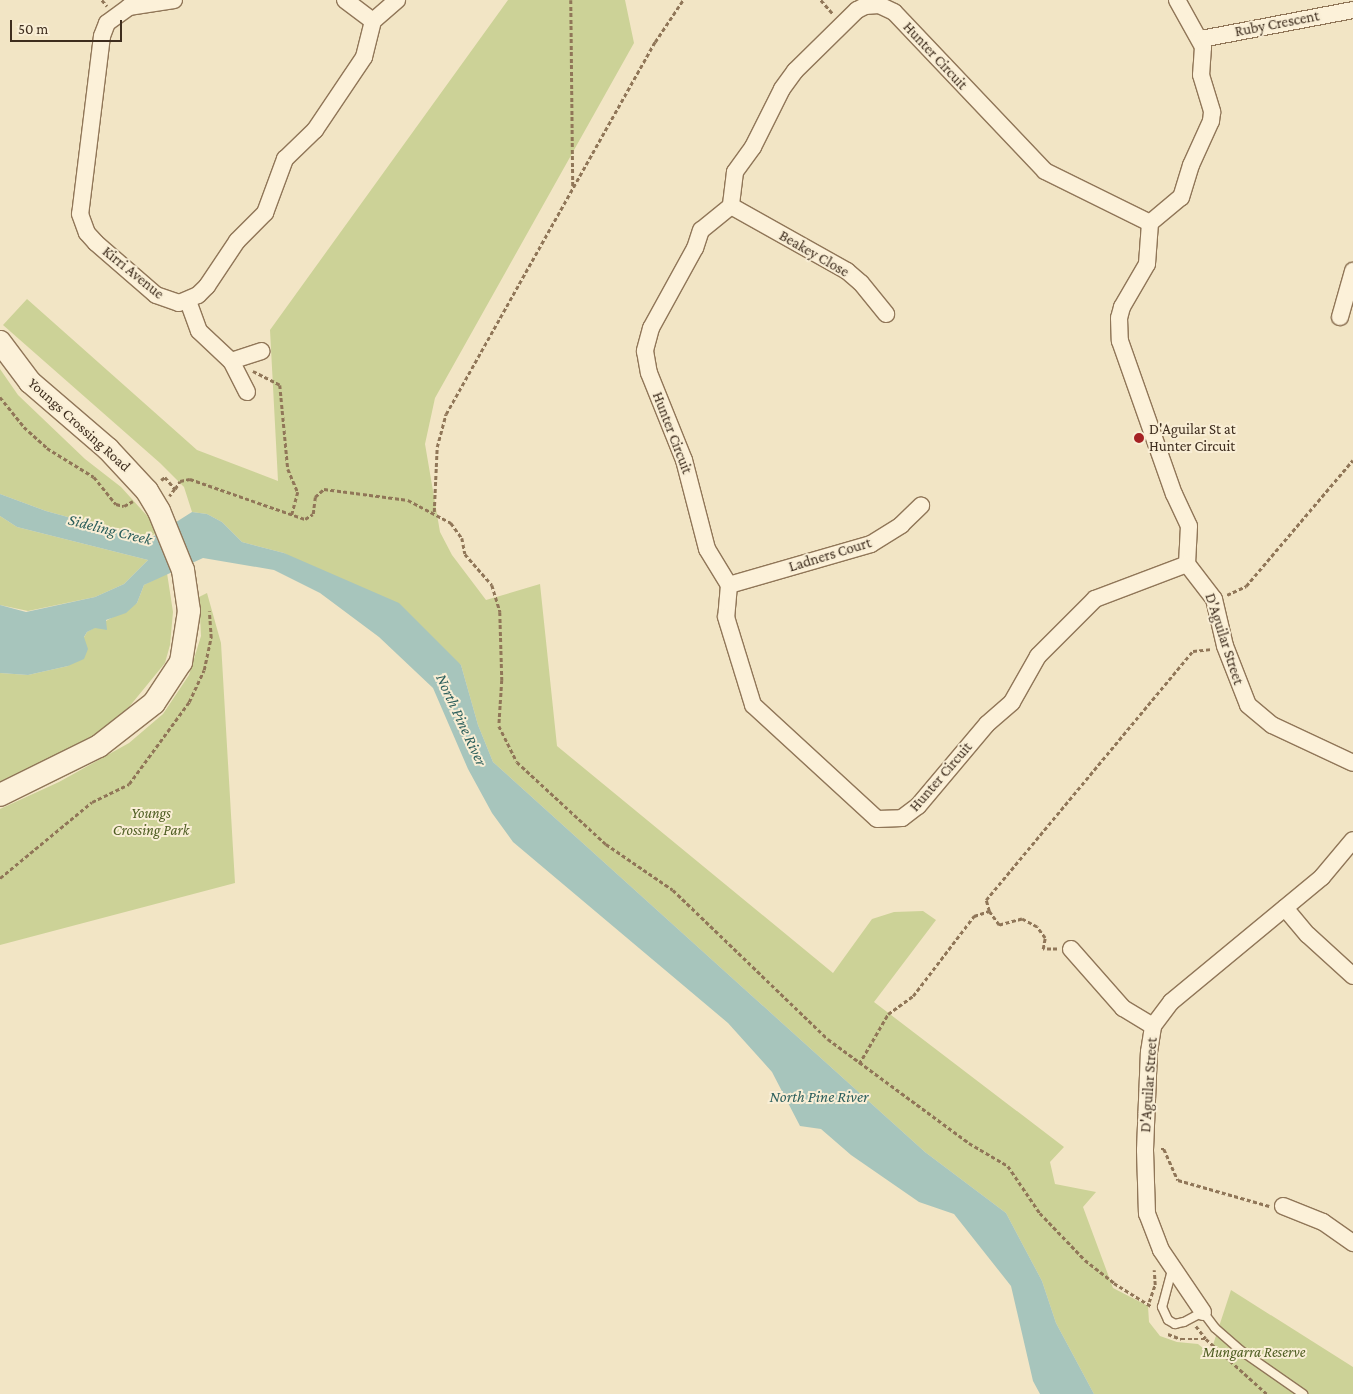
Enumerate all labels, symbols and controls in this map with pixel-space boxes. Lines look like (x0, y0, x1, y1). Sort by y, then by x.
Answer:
street label: Ruby Crescent (1233, 7, 1321, 41)
scale bar (12, 10, 125, 42)
street label: Hunter Circuit (899, 18, 971, 94)
text: 50 m (18, 21, 48, 37)
street label: Beakey Close (776, 227, 852, 281)
street label: Kirri Avenue (99, 243, 167, 303)
street label: Youngs Crossing Road (24, 374, 134, 476)
street label: Hunter Circuit (648, 389, 696, 477)
place label: D'Aguilar St at Hunter Circuit (1149, 420, 1236, 455)
marker: D'Aguilar St at Hunter Circuit (1133, 432, 1145, 444)
water label: Sideling Creek (66, 510, 154, 550)
street label: Ladners Court (787, 534, 873, 576)
street label: D'Aguilar Street (1201, 591, 1247, 687)
water label: North Pine River (431, 671, 491, 769)
street label: Hunter Circuit (906, 739, 976, 815)
park label: Youngs Crossing Park (113, 804, 189, 839)
street label: D'Aguilar Street (1137, 1037, 1161, 1133)
water label: North Pine River (769, 1087, 869, 1107)
park label: Mungarra Reserve (1203, 1344, 1305, 1362)

